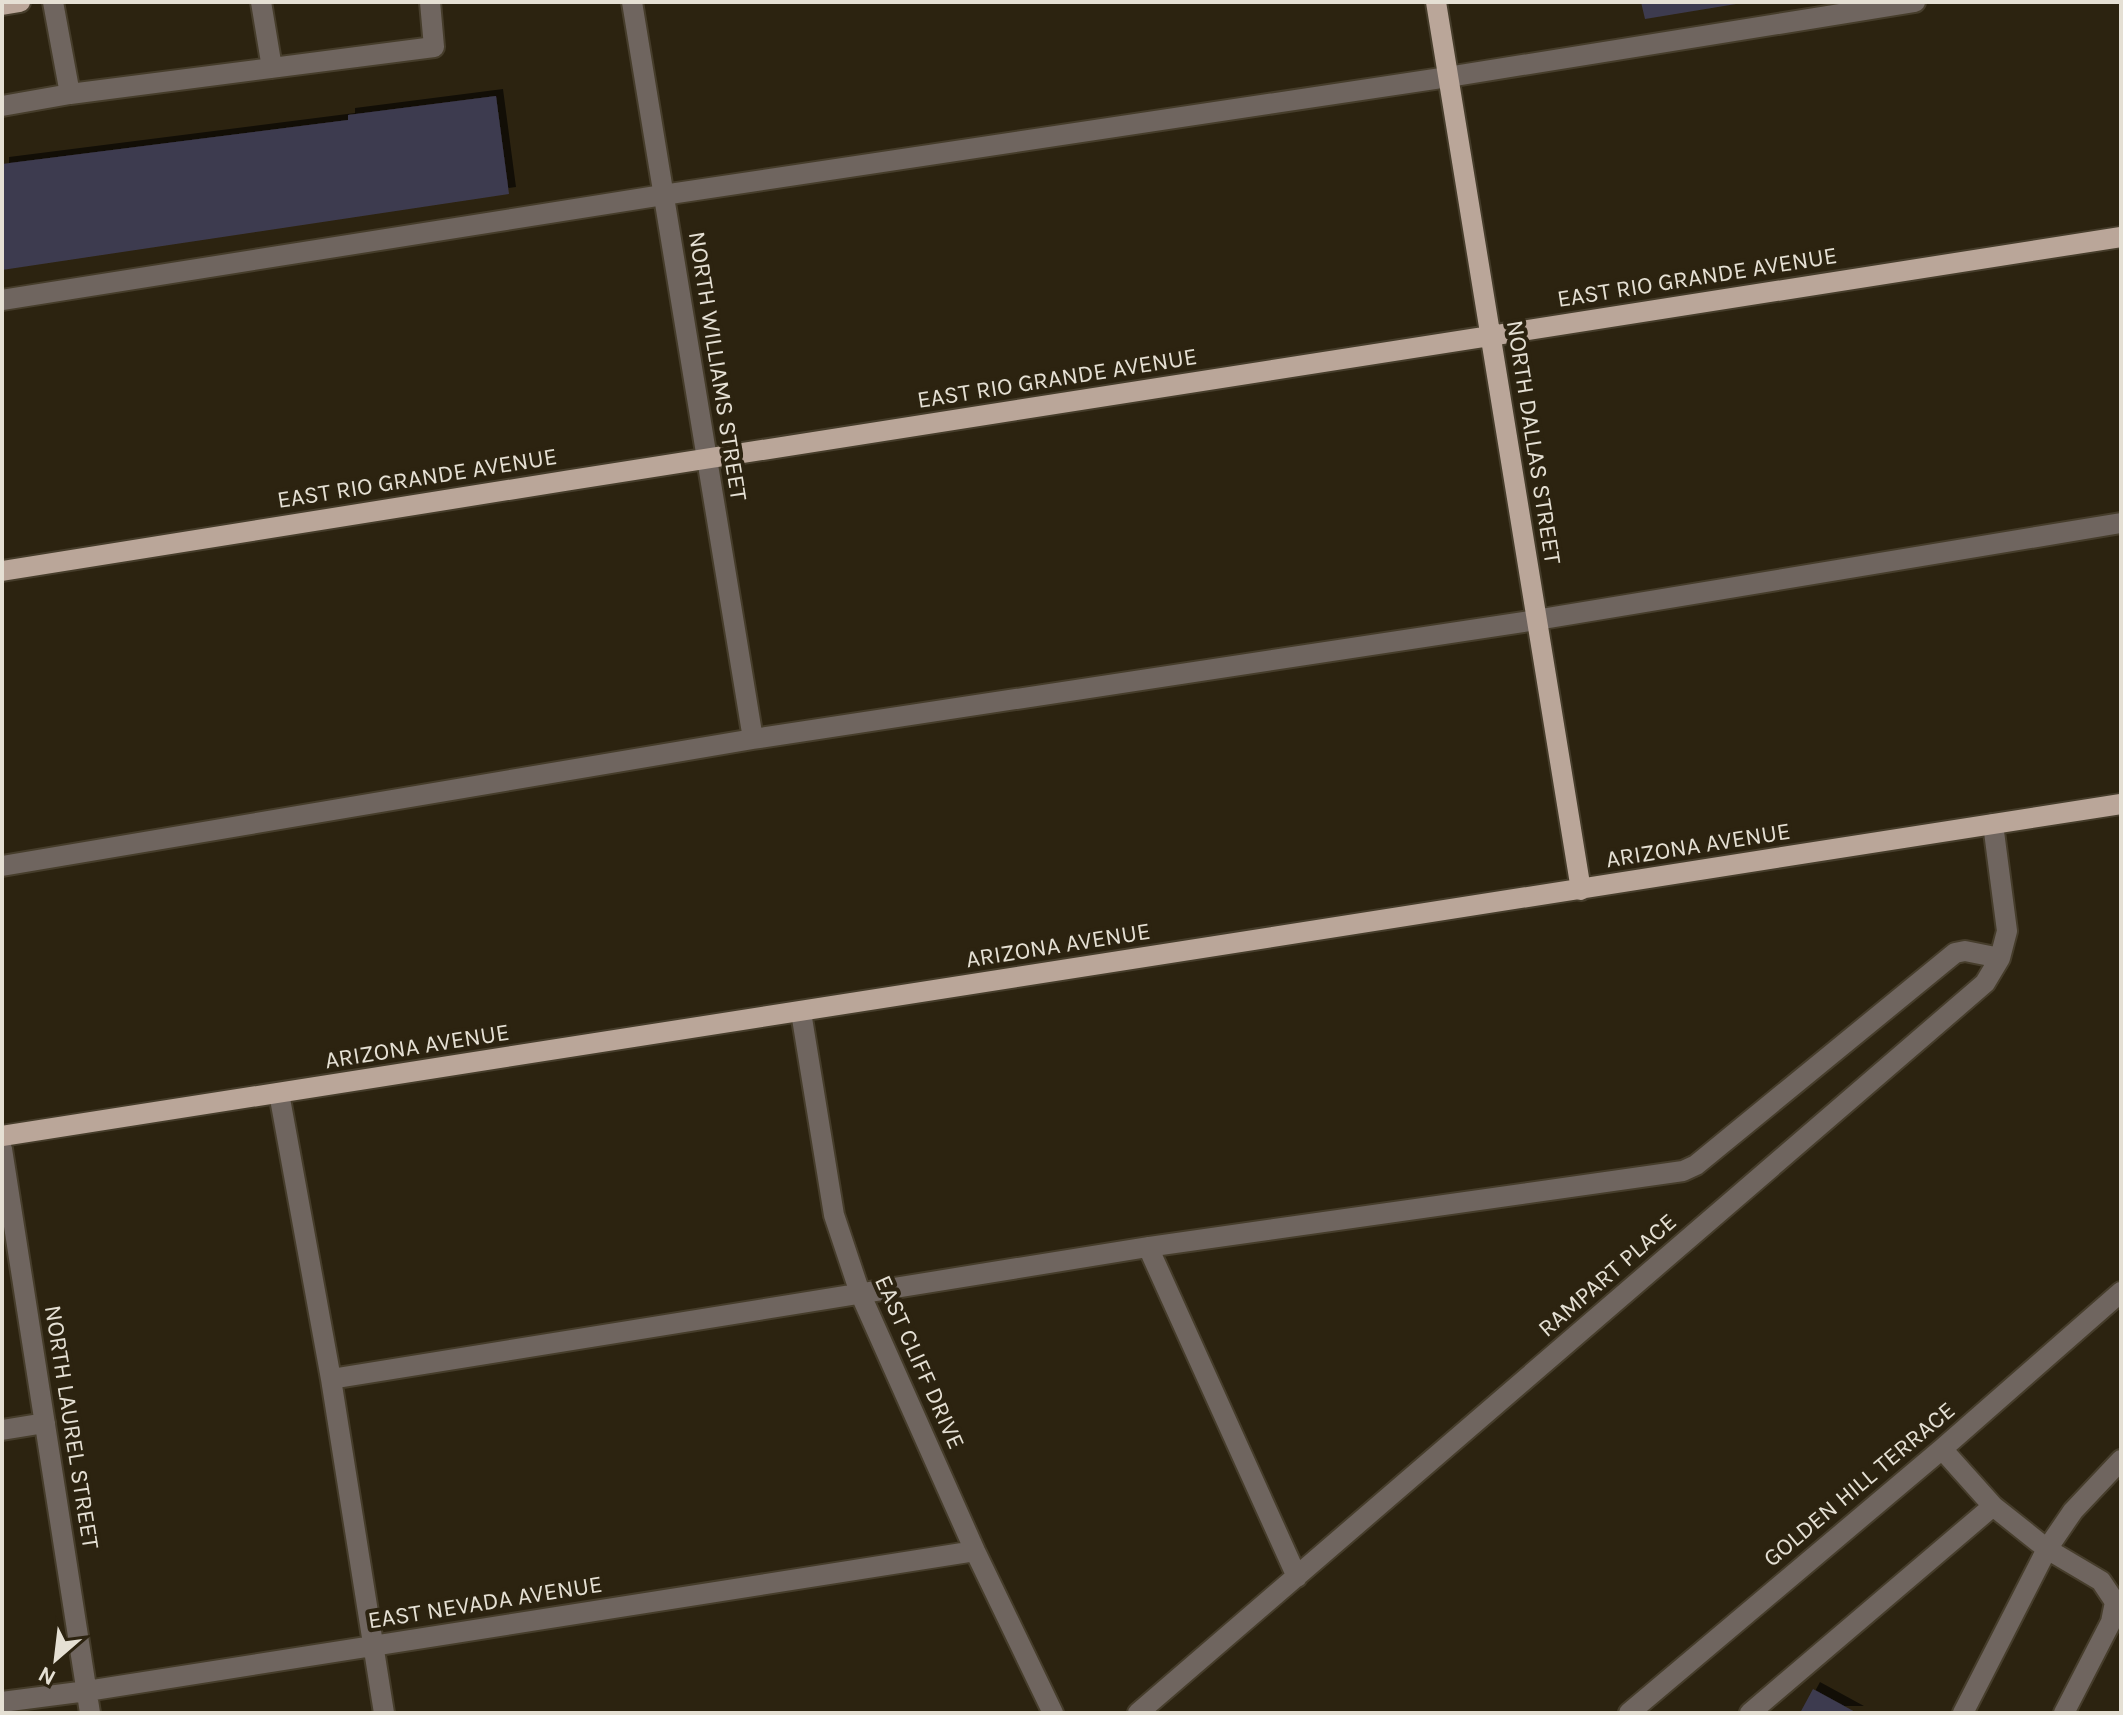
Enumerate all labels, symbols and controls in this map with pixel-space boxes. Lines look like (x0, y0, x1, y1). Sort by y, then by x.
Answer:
street label: NORTH WILLIAMS STREET (683, 229, 753, 503)
street label: EAST RIO GRANDE AVENUE (1555, 241, 1839, 313)
street label: NORTH DALLAS STREET (1501, 318, 1567, 566)
street label: EAST RIO GRANDE AVENUE (915, 342, 1199, 414)
street label: EAST RIO GRANDE AVENUE (275, 442, 559, 514)
street label: ARIZONA AVENUE (1604, 817, 1792, 873)
street label: ARIZONA AVENUE (964, 917, 1152, 973)
street label: ARIZONA AVENUE (323, 1018, 511, 1074)
street label: RAMPART PLACE (1532, 1207, 1682, 1343)
street label: EAST CLIFF DRIVE (869, 1271, 971, 1453)
street label: NORTH LAUREL STREET (39, 1303, 105, 1551)
street label: GOLDEN HILL TERRACE (1758, 1396, 1960, 1572)
street label: EAST NEVADA AVENUE (366, 1570, 604, 1634)
north arrow (16, 1619, 96, 1699)
text: N (34, 1661, 60, 1691)

